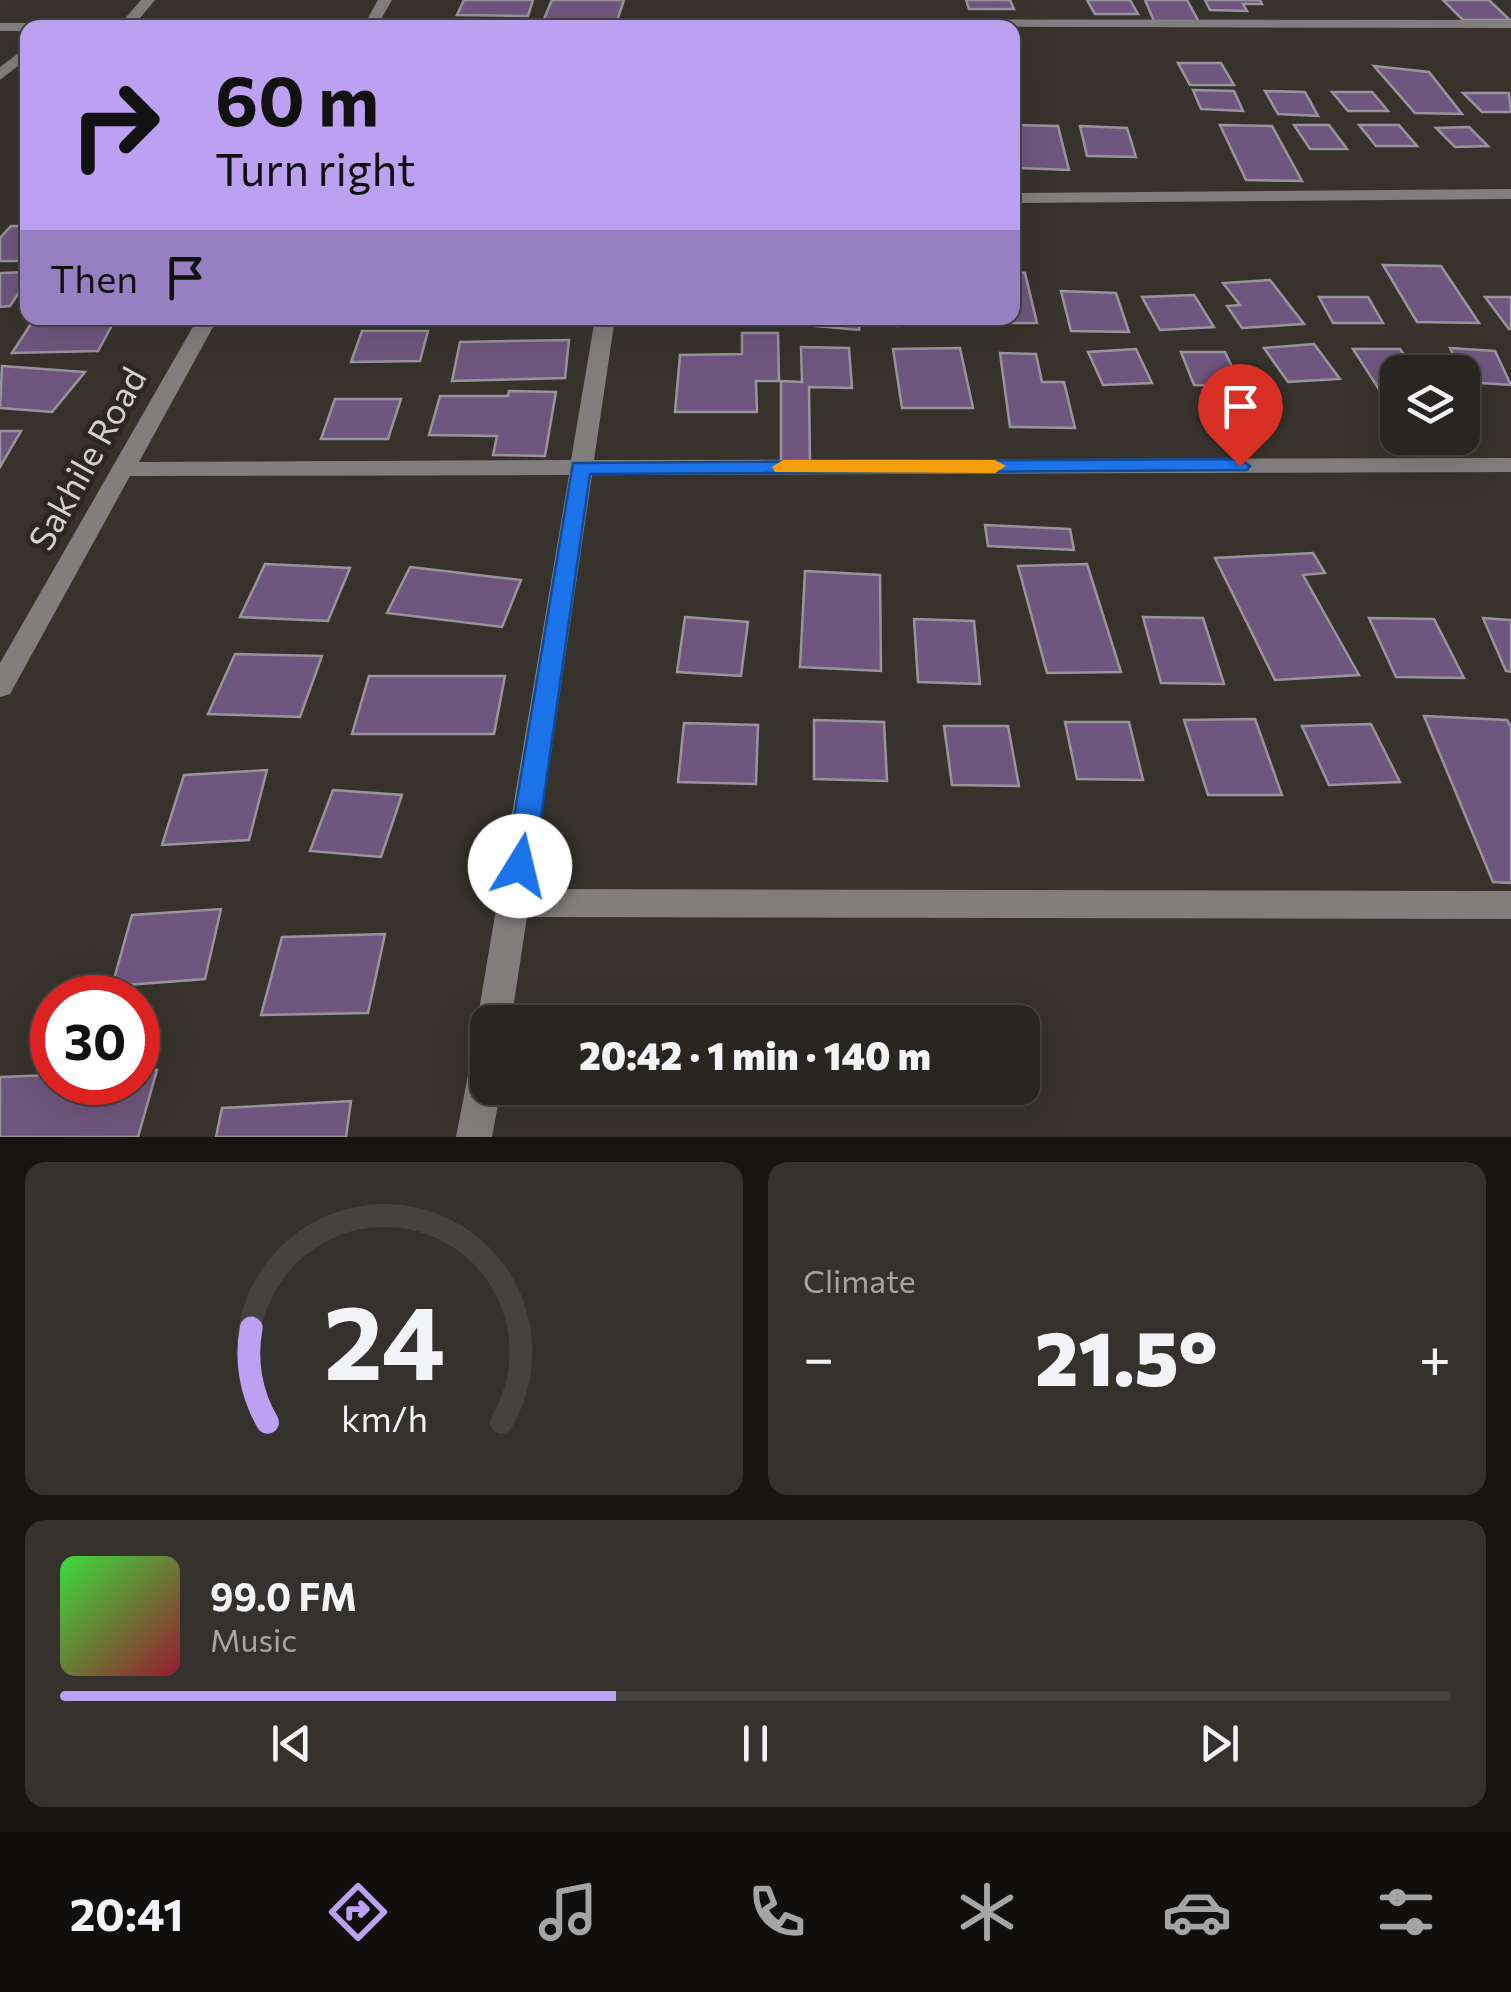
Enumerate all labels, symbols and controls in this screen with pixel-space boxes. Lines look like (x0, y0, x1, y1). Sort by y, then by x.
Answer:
text: 60 m (215, 55, 379, 140)
icon: right (50, 60, 180, 190)
text: Turn right (215, 140, 416, 195)
icon: arrive (158, 250, 213, 305)
text: Then (50, 254, 138, 301)
map controls (1380, 355, 1480, 455)
button: layers (1380, 355, 1480, 455)
street label: Sakhile Road (18, 359, 154, 557)
pin (1198, 364, 1283, 467)
icon: arrive (1213, 379, 1268, 434)
position arrow (468, 814, 572, 918)
speed limit sign: 30 (30, 975, 160, 1105)
text: 20:42 · 1 min · 140 m (579, 1031, 931, 1078)
text: Climate (803, 1260, 916, 1300)
text: 24 (323, 1274, 445, 1401)
text: 21.5° (1035, 1310, 1218, 1401)
text: − (803, 1322, 834, 1389)
text: + (1419, 1322, 1451, 1389)
text: km/h (341, 1396, 427, 1439)
text: 99.0 FM (210, 1572, 357, 1619)
text: Music (210, 1619, 297, 1659)
icon: previous (264, 1716, 319, 1771)
icon: pause (728, 1716, 783, 1771)
icon: next (1192, 1716, 1247, 1771)
icon: directions (323, 1877, 393, 1947)
icon: music (533, 1877, 603, 1947)
icon: phone (742, 1877, 812, 1947)
icon: climate (952, 1877, 1022, 1947)
icon: car (1162, 1877, 1232, 1947)
icon: filters (1371, 1877, 1441, 1947)
text: 20:41 (70, 1885, 184, 1940)

